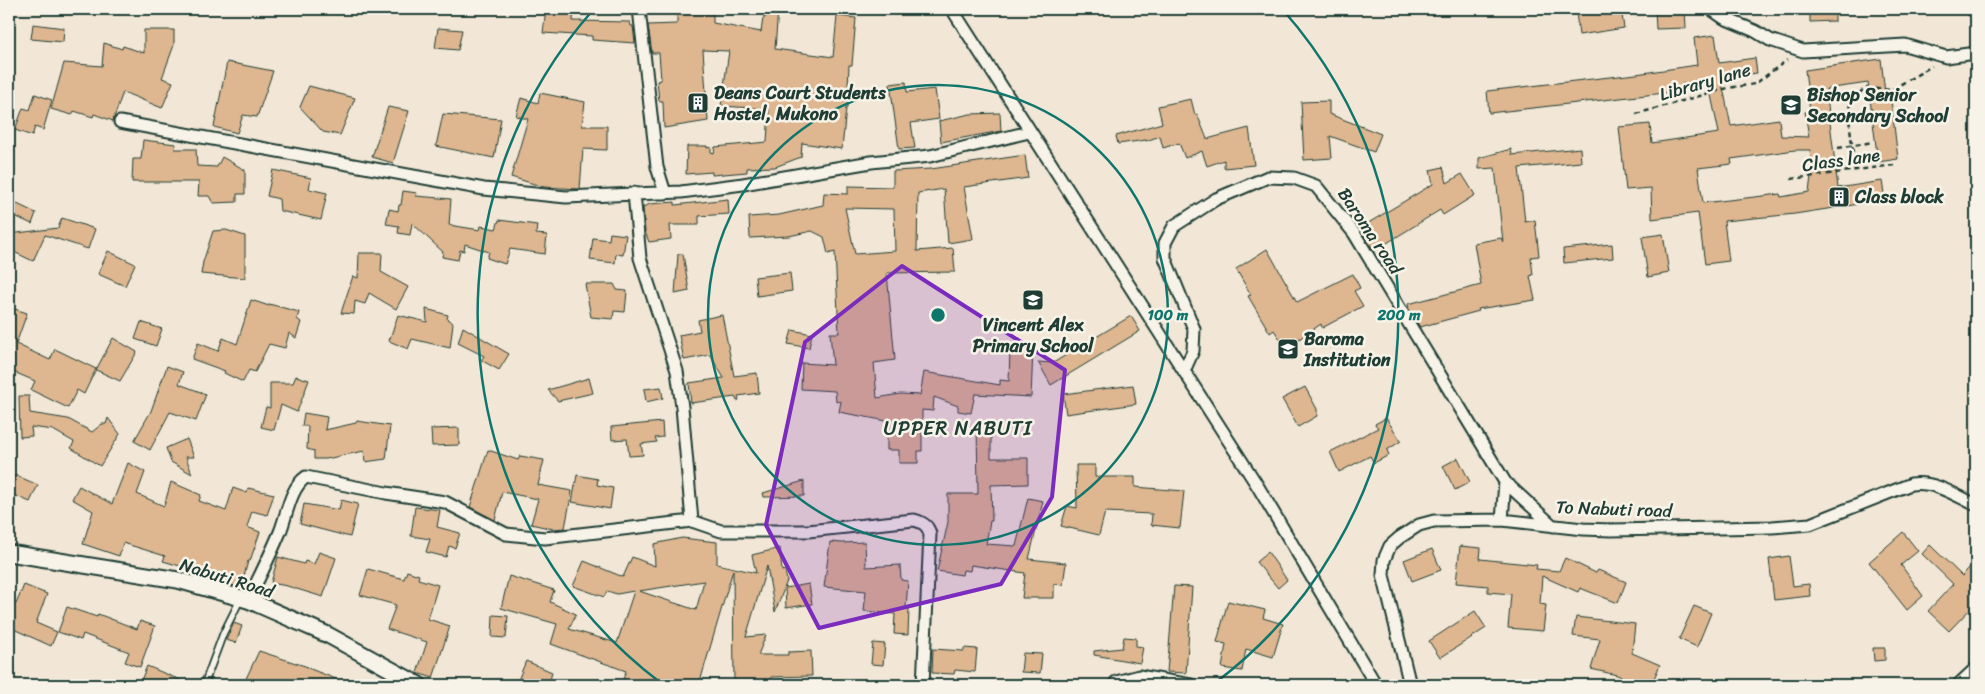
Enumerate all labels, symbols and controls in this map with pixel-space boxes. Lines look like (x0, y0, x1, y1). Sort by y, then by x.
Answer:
street label: Library lane (1655, 54, 1755, 110)
place label: Deans Court Students Hostel, Mukono (713, 77, 886, 130)
place label: Bishop Senior Secondary School (1806, 79, 1949, 132)
building icon: Deans Court Students Hostel, Mukono (686, 91, 710, 115)
school or university icon: Bishop Senior Secondary School (1779, 93, 1803, 117)
street label: Class lane (1800, 139, 1882, 181)
street label: Baroma road (1329, 181, 1412, 282)
place label: Class block (1854, 181, 1944, 213)
building icon: Class block (1827, 185, 1851, 209)
school or university icon: Vincent Alex Primary School (1021, 288, 1045, 312)
text: 100 m (1148, 302, 1189, 328)
text: 200 m (1376, 302, 1421, 328)
centre of rings (929, 306, 947, 324)
place label: Vincent Alex Primary School (973, 309, 1094, 362)
place label: Baroma Institution (1303, 323, 1391, 376)
school or university icon: Baroma Institution (1276, 337, 1300, 361)
district label: UPPER NABUTI (884, 411, 1032, 446)
street label: To Nabuti road (1555, 491, 1674, 527)
street label: Nabuti Road (176, 548, 280, 608)

